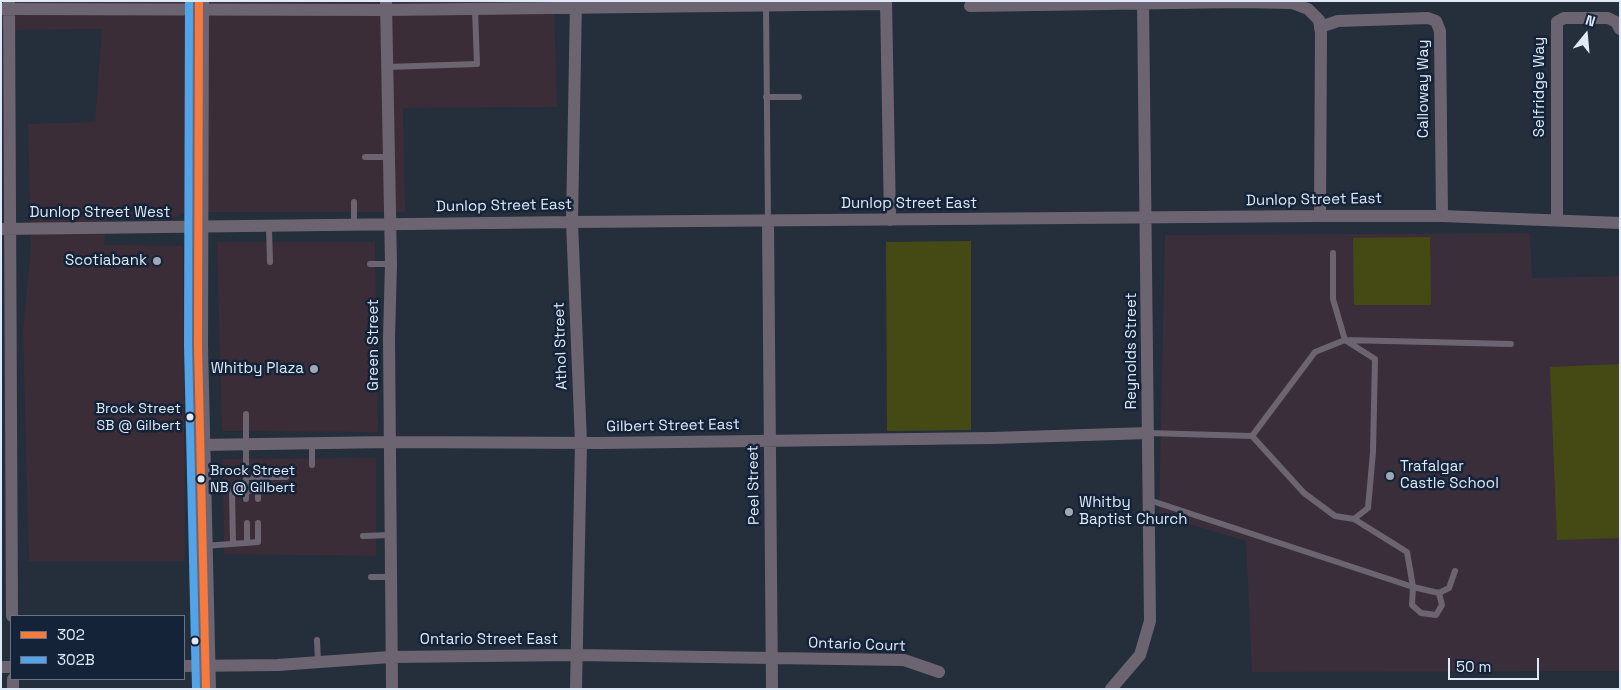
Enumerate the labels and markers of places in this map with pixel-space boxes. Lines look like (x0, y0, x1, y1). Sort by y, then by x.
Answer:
place label: Scotiabank (65, 252, 147, 270)
marker: Scotiabank (151, 255, 163, 267)
place label: Whitby Plaza (211, 360, 304, 378)
marker: Whitby Plaza (308, 363, 320, 375)
place label: Brock Street SB @ Gilbert (96, 401, 181, 434)
marker: Brock Street SB @ Gilbert (185, 412, 195, 422)
place label: Trafalgar Castle School (1400, 458, 1499, 493)
place label: Brock Street NB @ Gilbert (210, 463, 295, 496)
marker: Trafalgar Castle School (1384, 470, 1396, 482)
marker: Brock Street NB @ Gilbert (196, 474, 206, 484)
place label: Whitby Baptist Church (1079, 494, 1187, 529)
marker: Whitby Baptist Church (1063, 506, 1075, 518)
unlabelled marker (190, 636, 200, 646)

